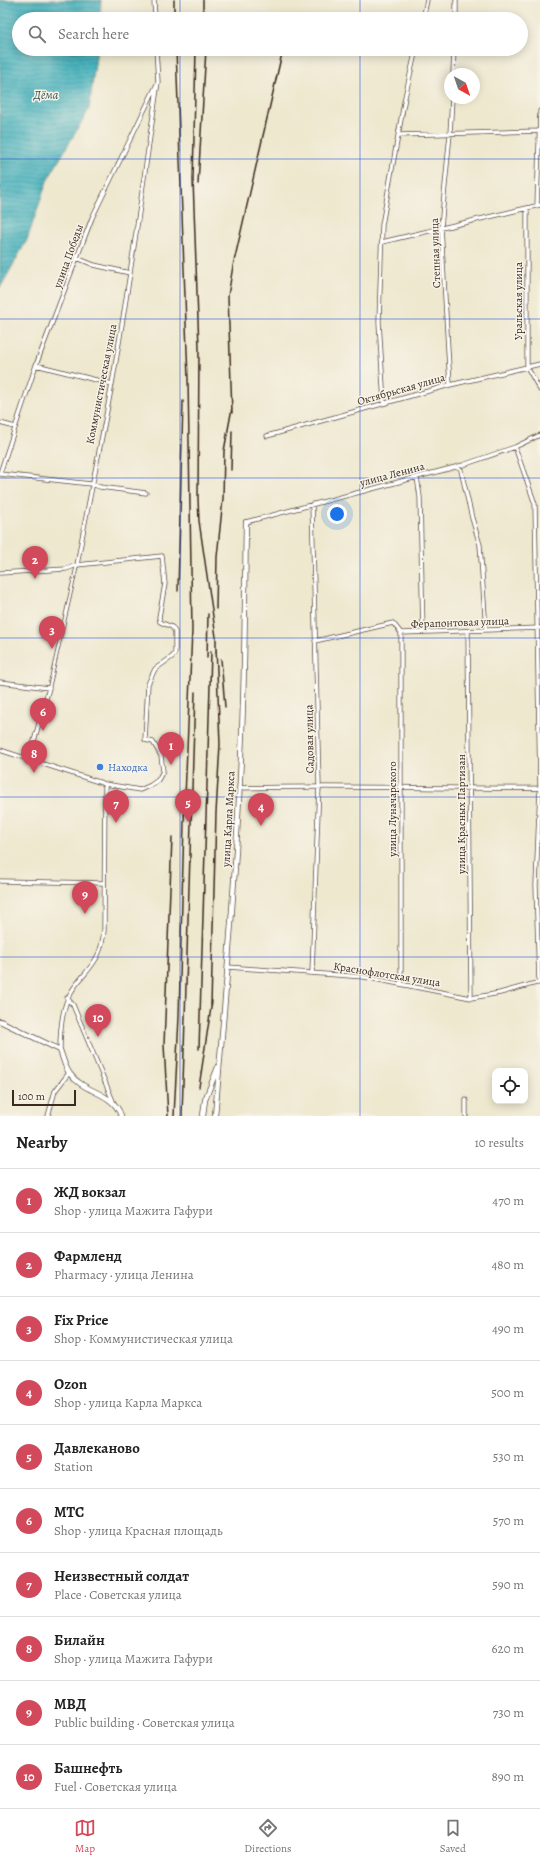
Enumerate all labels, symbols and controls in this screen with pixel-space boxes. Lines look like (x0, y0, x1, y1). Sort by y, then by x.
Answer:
search box (12, 12, 528, 56)
icon: search (26, 23, 48, 45)
text: Search here (58, 24, 129, 44)
north arrow (444, 68, 480, 104)
water label: Дёма (33, 87, 59, 103)
street label: Степная улица (427, 217, 444, 288)
street label: улица Победы (50, 222, 87, 291)
street label: Уральская улица (511, 261, 526, 340)
street label: Коммунистическая улица (82, 322, 121, 445)
street label: Октябрьская улица (355, 370, 448, 409)
street label: улица Ленина (357, 458, 427, 491)
your location (327, 504, 347, 524)
pin: 2 (22, 546, 48, 579)
street label: Ферапонтовая улица (411, 613, 510, 632)
pin: 3 (39, 616, 65, 649)
pin: 6 (30, 698, 56, 731)
street label: Садовая улица (301, 704, 318, 774)
pin: 1 (158, 732, 184, 765)
pin: 8 (21, 740, 47, 773)
street label: улица Красных Партизан (454, 754, 469, 875)
place label: Находка (108, 760, 149, 775)
street label: улица Луначарского (385, 761, 400, 858)
marker: Находка (95, 762, 105, 772)
street label: улица Карла Маркса (218, 770, 239, 868)
pin: 5 (175, 789, 201, 822)
pin: 7 (103, 790, 129, 823)
pin: 4 (248, 793, 274, 826)
pin: 9 (72, 881, 98, 914)
street label: Краснофлотская улица (332, 959, 442, 990)
pin: 10 (85, 1004, 111, 1037)
map controls (492, 1068, 528, 1104)
button: locate (492, 1068, 528, 1104)
scale bar (12, 1088, 76, 1107)
text: 100 m (18, 1089, 45, 1104)
text: Nearby (16, 1131, 67, 1154)
text: 10 results (474, 1134, 524, 1151)
text: ЖД вокзал (54, 1182, 126, 1202)
text: 1 (27, 1192, 31, 1209)
text: 470 m (492, 1192, 524, 1209)
text: Shop · улица Мажита Гафури (54, 1202, 213, 1219)
text: Фармленд (54, 1246, 122, 1266)
text: 2 (26, 1256, 32, 1273)
text: 480 m (491, 1256, 524, 1273)
text: Pharmacy · улица Ленина (54, 1266, 194, 1283)
text: Fix Price (54, 1310, 108, 1330)
text: 3 (26, 1320, 32, 1337)
text: 490 m (492, 1320, 524, 1337)
text: Shop · Коммунистическая улица (54, 1330, 233, 1347)
text: Ozon (54, 1374, 87, 1394)
text: 4 (26, 1384, 32, 1401)
text: 500 m (491, 1384, 524, 1401)
text: Shop · улица Карла Маркса (54, 1394, 202, 1411)
text: Давлеканово (54, 1438, 140, 1458)
text: 5 (26, 1448, 32, 1465)
text: 530 m (493, 1448, 524, 1465)
text: Station (54, 1458, 93, 1475)
text: МТС (54, 1502, 84, 1522)
text: 6 (26, 1512, 32, 1529)
text: 570 m (493, 1512, 524, 1529)
text: Shop · улица Красная площадь (54, 1522, 223, 1539)
text: Неизвестный солдат (54, 1566, 189, 1586)
text: 7 (26, 1576, 32, 1593)
text: 590 m (492, 1576, 524, 1593)
text: Place · Советская улица (54, 1586, 182, 1603)
text: Билайн (54, 1630, 105, 1650)
text: 8 (26, 1640, 32, 1657)
text: 620 m (491, 1640, 524, 1657)
text: Shop · улица Мажита Гафури (54, 1650, 213, 1667)
text: МВД (54, 1694, 86, 1714)
text: 9 (26, 1704, 32, 1721)
text: 730 m (493, 1704, 524, 1721)
text: Public building · Советская улица (54, 1714, 235, 1731)
text: Башнефть (54, 1758, 122, 1778)
text: 10 (23, 1768, 35, 1785)
text: 890 m (491, 1768, 524, 1785)
text: Fuel · Советская улица (54, 1778, 177, 1795)
tab: Map (74, 1817, 96, 1856)
tab: Directions (244, 1817, 292, 1856)
tab: Saved (440, 1817, 466, 1856)

